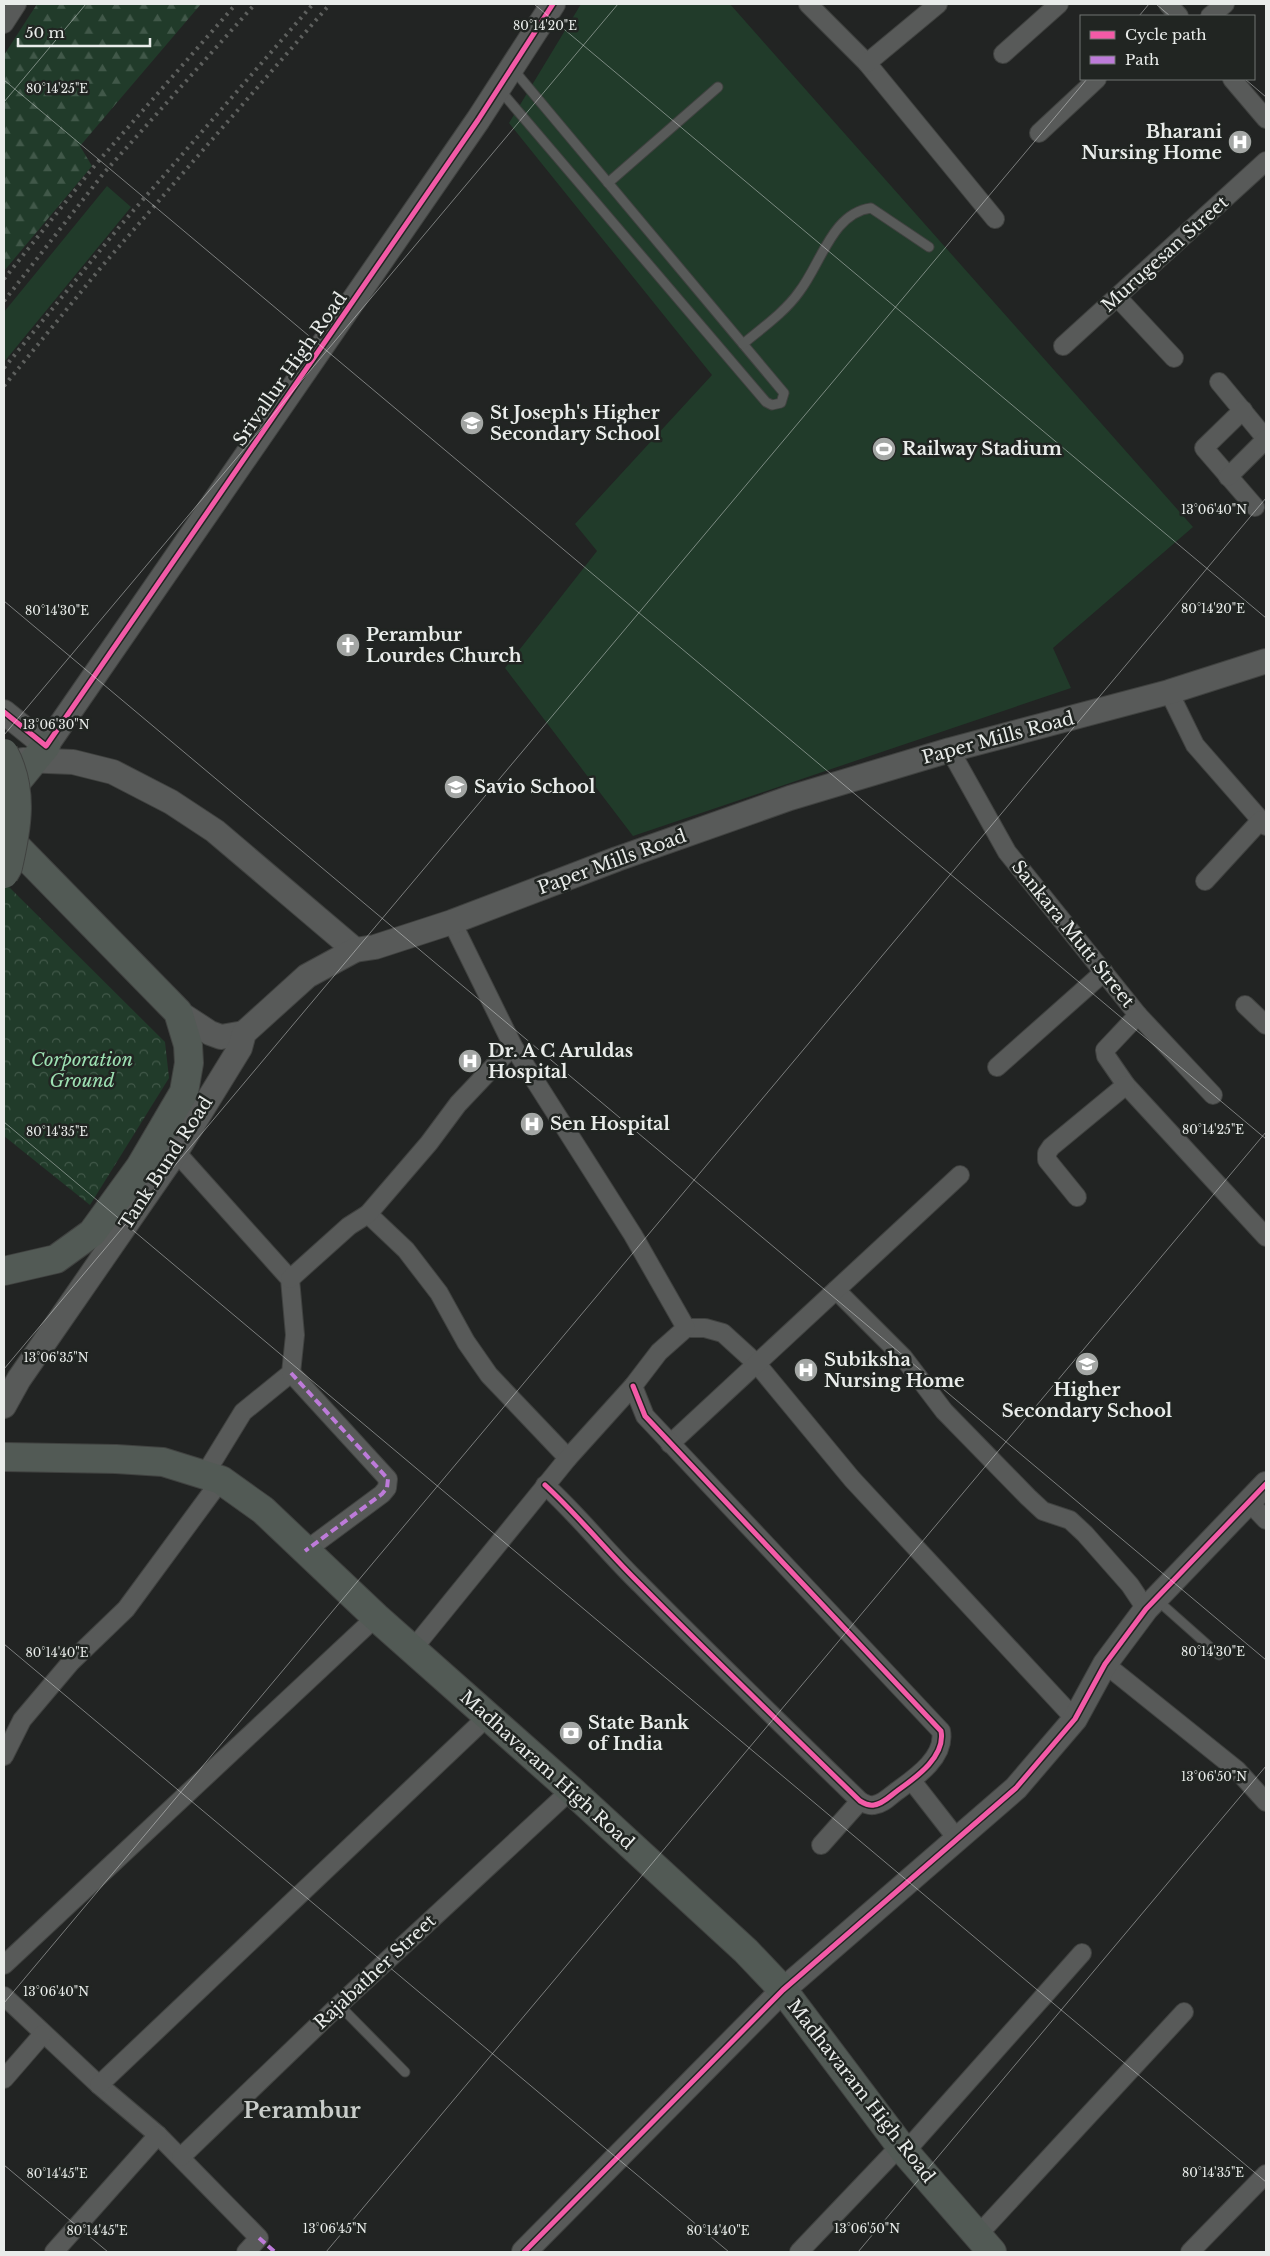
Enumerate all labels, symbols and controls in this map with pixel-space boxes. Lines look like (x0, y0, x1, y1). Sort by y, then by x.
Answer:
scale bar (18, 15, 150, 47)
legend (1080, 15, 1255, 80)
text: 80°14'20"E (513, 18, 577, 33)
text: 50 m (25, 23, 65, 42)
text: Cycle path (1125, 25, 1207, 44)
text: Path (1125, 50, 1159, 69)
text: 80°14'25"E (26, 81, 88, 96)
place label: Bharani Nursing Home (1081, 121, 1222, 164)
hospital icon: Bharani Nursing Home (1227, 129, 1253, 155)
street label: Murugesan Street (1097, 191, 1233, 317)
street label: Srivallur High Road (228, 288, 352, 450)
place label: St Joseph's Higher Secondary School (490, 402, 661, 445)
school or university icon: St Joseph's Higher Secondary School (459, 410, 485, 436)
sports icon: Railway Stadium (871, 436, 897, 462)
place label: Railway Stadium (902, 438, 1062, 460)
text: 13°06'40"N (1181, 502, 1247, 517)
text: 80°14'20"E (1181, 601, 1245, 616)
text: 80°14'30"E (25, 603, 89, 618)
place label: Perambur Lourdes Church (366, 624, 522, 667)
church icon: Perambur Lourdes Church (335, 632, 361, 658)
street label: Paper Mills Road (920, 707, 1076, 769)
text: 13°06'30"N (23, 717, 90, 732)
school or university icon: Savio School (443, 774, 469, 800)
place label: Savio School (474, 776, 596, 798)
street label: Paper Mills Road (535, 825, 689, 899)
street label: Sankara Mutt Street (1007, 856, 1139, 1012)
place label: Dr. A C Aruldas Hospital (488, 1040, 633, 1083)
hospital icon: Dr. A C Aruldas Hospital (457, 1048, 483, 1074)
park label: Corporation Ground (31, 1049, 133, 1092)
street label: Tank Bund Road (115, 1092, 217, 1234)
hospital icon: Sen Hospital (519, 1111, 545, 1137)
place label: Sen Hospital (550, 1113, 670, 1135)
text: 80°14'25"E (1182, 1122, 1244, 1137)
text: 80°14'35"E (26, 1124, 88, 1139)
place label: Subiksha Nursing Home (824, 1349, 965, 1392)
text: 13°06'35"N (23, 1350, 89, 1365)
school or university icon: Higher Secondary School (1074, 1351, 1100, 1377)
hospital icon: Subiksha Nursing Home (793, 1357, 819, 1383)
place label: Higher Secondary School (1002, 1379, 1173, 1422)
text: 80°14'30"E (1181, 1644, 1245, 1659)
text: 80°14'40"E (26, 1645, 89, 1660)
street label: Madhavaram High Road (455, 1686, 639, 1854)
place label: State Bank of India (588, 1712, 690, 1755)
bank icon: State Bank of India (558, 1720, 584, 1746)
text: 13°06'50"N (1181, 1769, 1247, 1784)
street label: Rajabather Street (310, 1910, 441, 2034)
text: 13°06'40"N (23, 1984, 89, 1999)
street label: Madhavaram High Road (783, 1995, 939, 2187)
district label: Perambur (243, 2097, 361, 2124)
text: 80°14'35"E (1182, 2165, 1244, 2180)
text: 80°14'45"E (26, 2166, 88, 2181)
text: 13°06'45"N (303, 2221, 367, 2236)
text: 13°06'50"N (834, 2221, 900, 2236)
text: 80°14'45"E (66, 2223, 128, 2238)
text: 80°14'40"E (687, 2223, 750, 2238)

